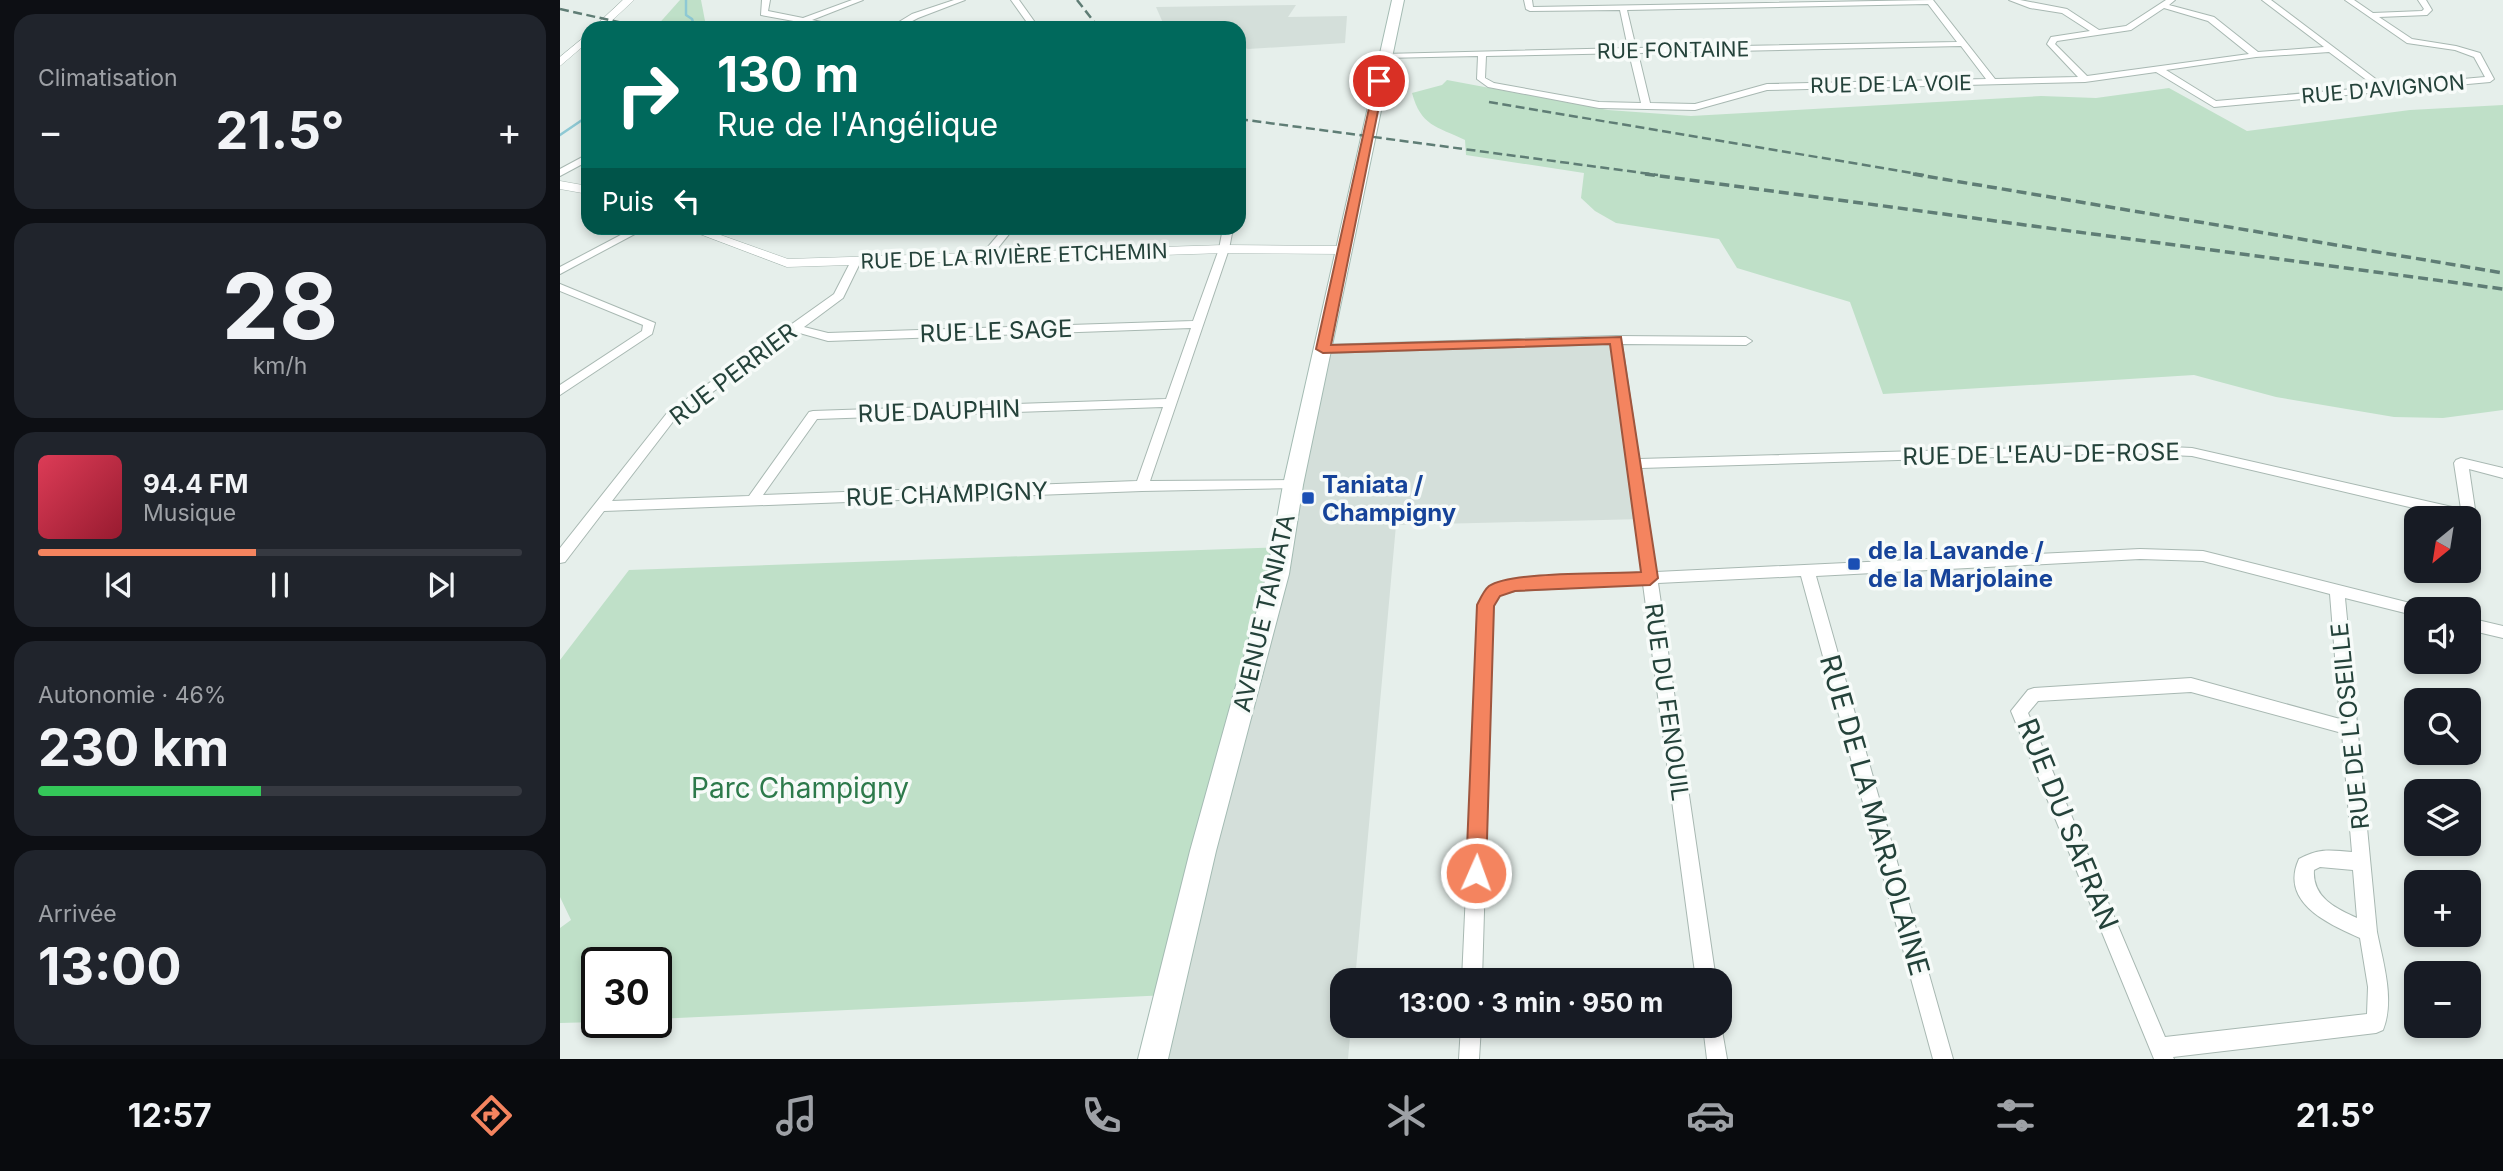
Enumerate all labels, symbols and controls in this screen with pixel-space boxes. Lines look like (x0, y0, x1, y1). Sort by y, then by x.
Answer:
street label: RUE FONTAINE (1597, 36, 1749, 64)
text: 130 m (717, 45, 859, 104)
icon: right (602, 49, 693, 140)
pin (1349, 51, 1409, 111)
icon: arrive (1360, 62, 1398, 100)
text: Climatisation (38, 64, 178, 92)
street label: RUE D'AVIGNON (2300, 69, 2466, 109)
street label: RUE DE LA VOIE (1810, 70, 1972, 98)
text: 21.5° (215, 99, 345, 162)
text: Rue de l'Angélique (717, 105, 998, 144)
text: − (38, 108, 63, 154)
text: + (497, 108, 522, 154)
icon: left (668, 182, 706, 220)
text: Puis (602, 186, 654, 217)
street label: RUE DE LA RIVIÈRE ETCHEMIN (860, 237, 1168, 274)
text: 28 (222, 251, 338, 361)
street label: RUE LE SAGE (919, 314, 1073, 348)
street label: RUE PERRIER (664, 317, 802, 431)
text: km/h (253, 352, 307, 380)
street label: RUE DAUPHIN (857, 394, 1021, 428)
street label: RUE DE L'EAU-DE-ROSE (1902, 437, 2180, 471)
text: 94.4 FM (143, 468, 249, 499)
place label: Taniata / Champigny (1322, 470, 1457, 527)
street label: RUE CHAMPIGNY (845, 476, 1049, 512)
marker: Taniata / Champigny (1300, 490, 1316, 506)
text: Musique (143, 499, 236, 527)
north arrow (2404, 506, 2482, 583)
map controls (2404, 506, 2481, 1038)
street label: AVENUE TANIATA (1227, 511, 1301, 715)
place label: de la Lavande / de la Marjolaine (1868, 536, 2053, 593)
marker: de la Lavande / de la Marjolaine (1846, 556, 1862, 572)
icon: previous (100, 566, 138, 604)
icon: pause (261, 566, 299, 604)
icon: next (422, 566, 460, 604)
button: sound (2404, 597, 2481, 674)
street label: RUE DU FENOUIL (1639, 601, 1695, 803)
street label: RUE DE L'OSEILLE (2325, 621, 2375, 831)
street label: RUE DE LA MARJOLAINE (1813, 651, 1937, 979)
text: Autonomie · 46% (38, 681, 226, 709)
button: search (2404, 688, 2481, 765)
street label: RUE DU SAFRAN (2010, 713, 2126, 935)
text: 230 km (38, 716, 229, 779)
park label: Parc Champigny (691, 771, 909, 805)
button: layers (2404, 779, 2481, 856)
position arrow (1439, 836, 1513, 910)
button: + (2404, 870, 2481, 947)
text: Arrivée (38, 900, 117, 928)
text: 13:00 (38, 935, 181, 998)
speed limit sign: 30 (581, 947, 672, 1038)
button: − (2404, 961, 2481, 1038)
text: 13:00 · 3 min · 950 m (1399, 987, 1663, 1018)
icon: directions (467, 1091, 516, 1140)
icon: music (772, 1091, 821, 1140)
icon: phone (1077, 1091, 1126, 1140)
icon: climate (1382, 1091, 1431, 1140)
icon: car (1686, 1091, 1735, 1140)
icon: filters (1991, 1091, 2040, 1140)
text: 12:57 (128, 1096, 212, 1135)
text: 21.5° (2296, 1096, 2375, 1135)

